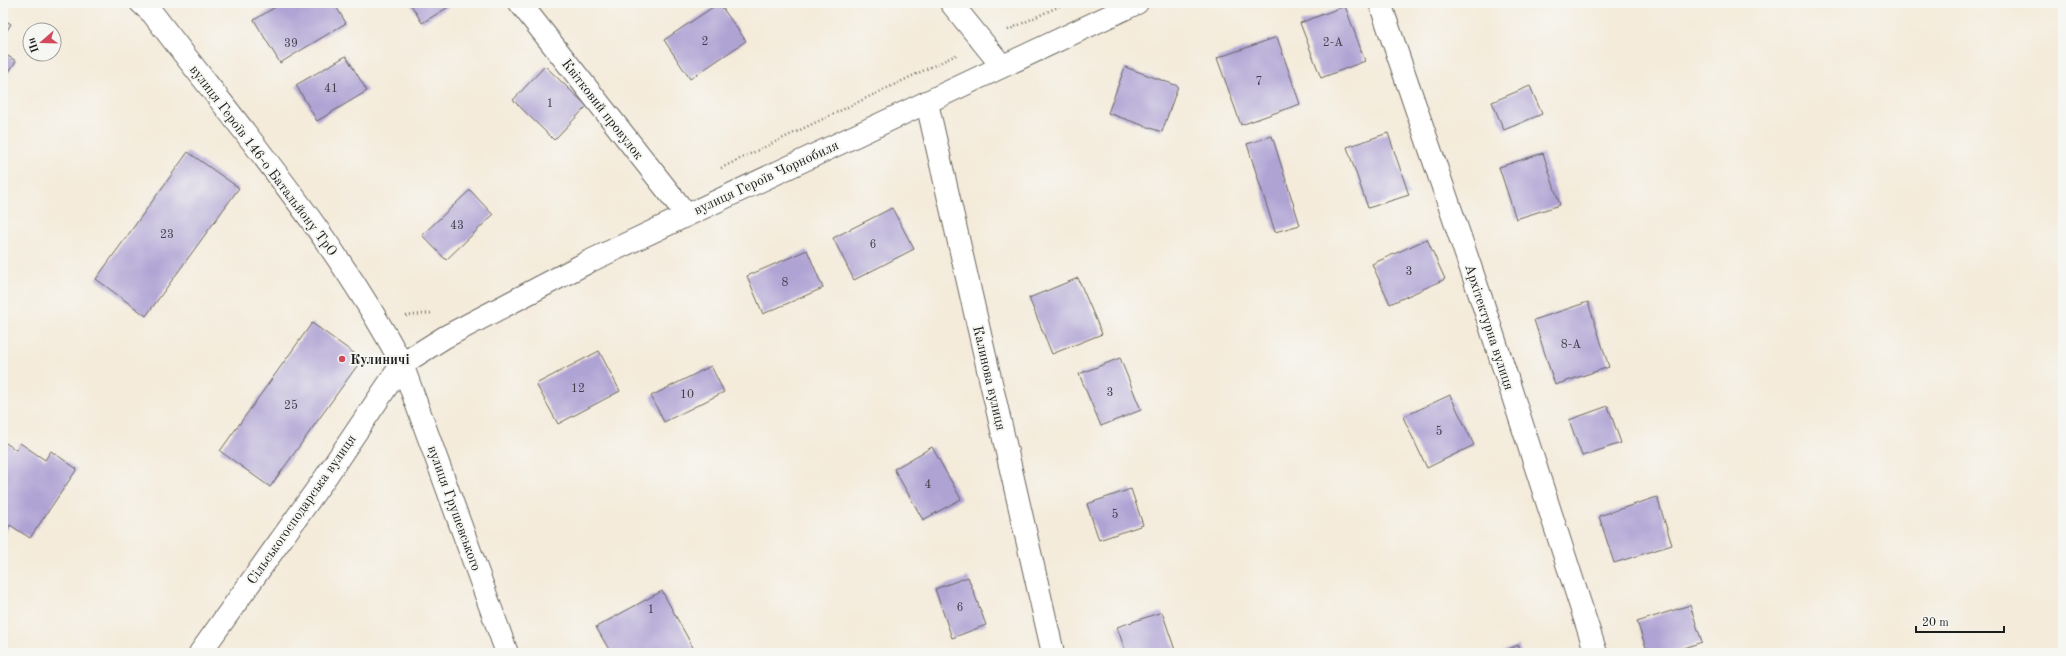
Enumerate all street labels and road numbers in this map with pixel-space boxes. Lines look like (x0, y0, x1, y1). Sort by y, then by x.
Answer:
street label: Квітковий провулок (559, 57, 646, 162)
street label: вулиця Героїв 146-о Батальйону ТрО (187, 63, 340, 259)
street label: вулиця Героїв Чорнобиля (692, 138, 841, 218)
street label: Архітектурна вулиця (1462, 263, 1516, 392)
street label: Калинова вулиця (970, 325, 1008, 432)
street label: Сільськогосподарська вулиця (245, 432, 359, 587)
street label: вулиця Грушевського (425, 444, 483, 573)

